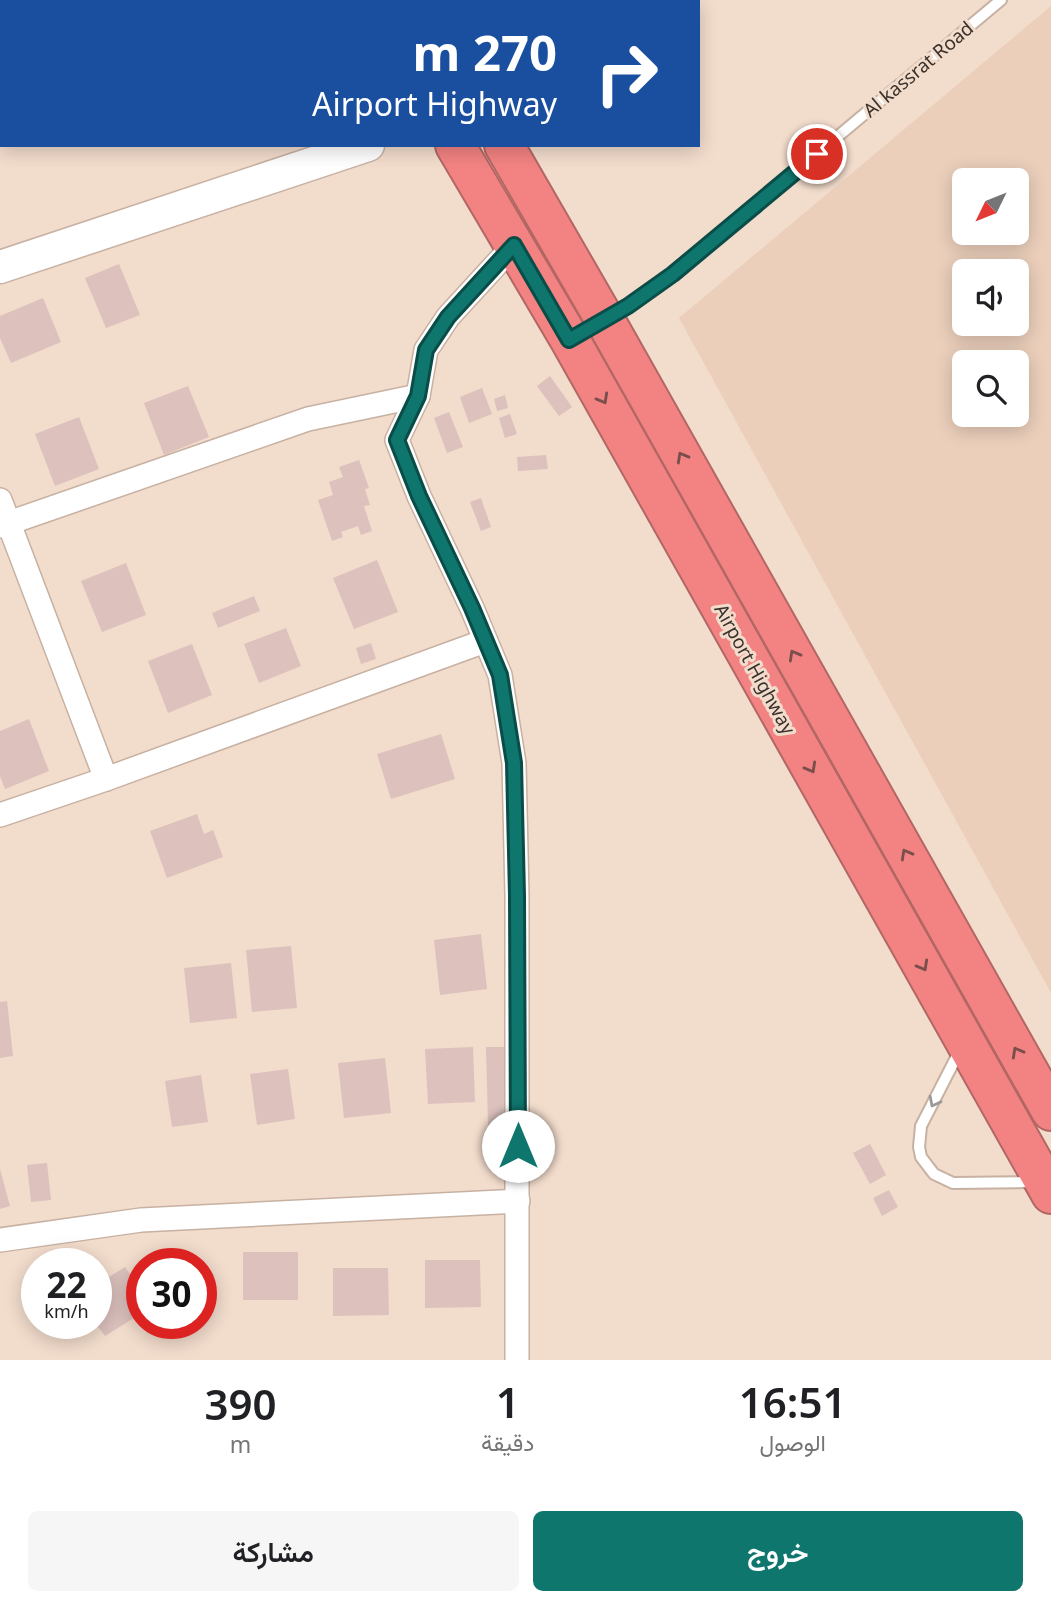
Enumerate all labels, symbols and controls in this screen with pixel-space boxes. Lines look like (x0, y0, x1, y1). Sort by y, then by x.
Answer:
street label: Al kassrat Road (857, 15, 979, 123)
text: 270 m (412, 19, 557, 85)
icon: right (581, 28, 672, 119)
text: Airport Highway (312, 82, 557, 125)
pin (787, 124, 847, 184)
icon: arrive (798, 135, 836, 173)
north arrow (952, 168, 1029, 245)
map controls (952, 168, 1029, 427)
button: sound (952, 259, 1029, 336)
button: search (952, 350, 1029, 427)
one-way arrow (595, 392, 608, 404)
one-way arrow (677, 452, 690, 465)
street label: Airport Highway (708, 599, 802, 739)
one-way arrow (789, 650, 802, 663)
one-way arrow (803, 761, 816, 773)
one-way arrow (901, 848, 914, 861)
one-way arrow (915, 959, 928, 972)
one-way arrow (1012, 1046, 1025, 1059)
one-way arrow (928, 1095, 942, 1107)
position arrow (481, 1109, 555, 1183)
speed limit sign: 30 (126, 1248, 217, 1339)
text: 22 (46, 1261, 87, 1308)
text: km/h (44, 1299, 89, 1323)
text: 1 (496, 1373, 520, 1430)
text: 16:51 (739, 1373, 847, 1430)
text: 390 (205, 1375, 277, 1432)
text: دقيقة (481, 1426, 534, 1458)
text: الوصول (759, 1426, 826, 1458)
text: m (230, 1428, 251, 1460)
button: مشاركة (28, 1511, 519, 1591)
button: خروج (533, 1511, 1023, 1591)

